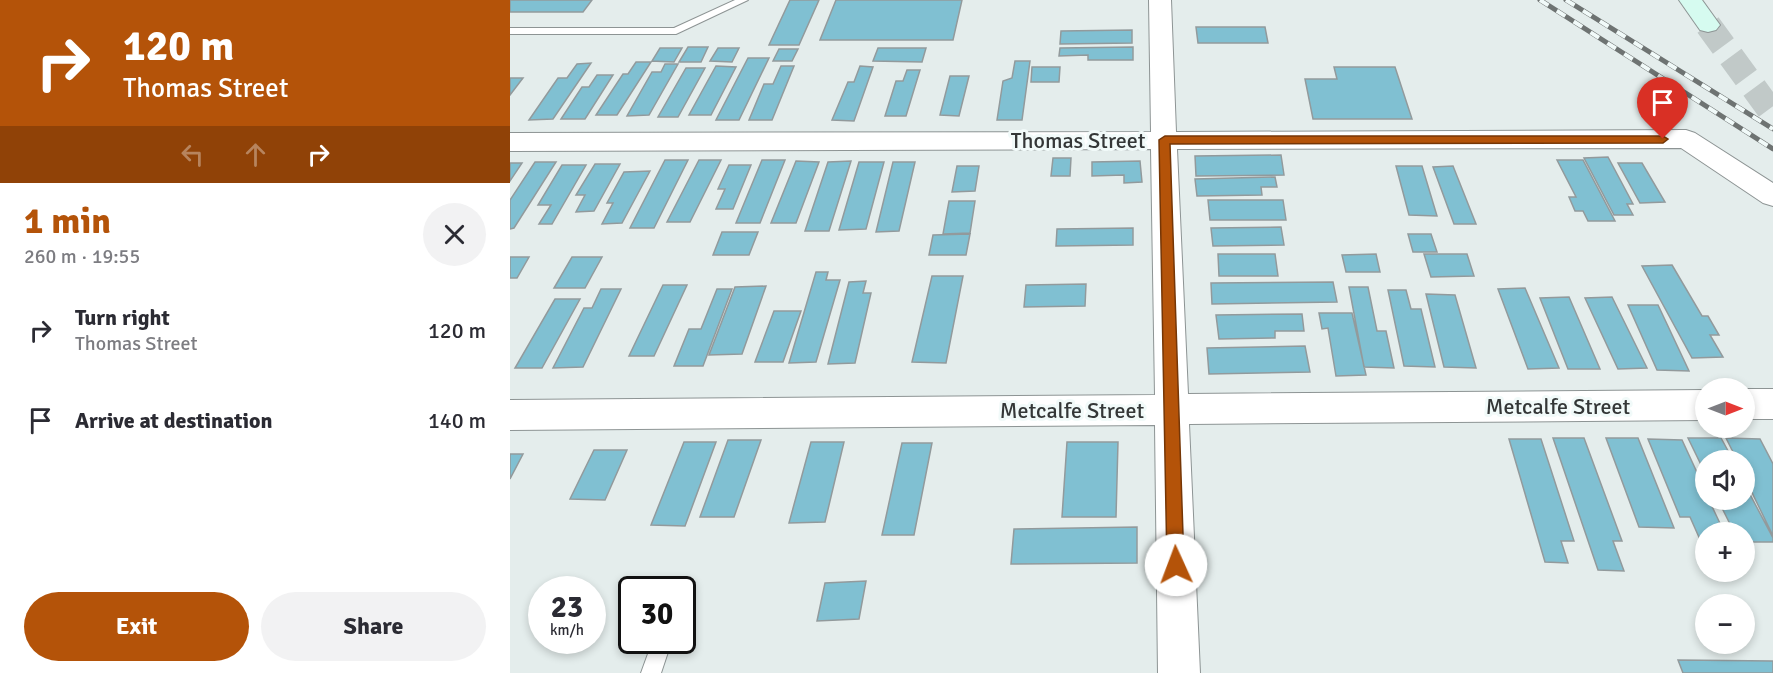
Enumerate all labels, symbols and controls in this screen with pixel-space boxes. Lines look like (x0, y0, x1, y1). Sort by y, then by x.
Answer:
text: 120 m (123, 21, 234, 72)
icon: right (24, 24, 102, 102)
text: Thomas Street (123, 72, 288, 105)
pin (1637, 77, 1688, 139)
icon: arrive (1646, 86, 1679, 119)
street label: Thomas Street (1011, 127, 1146, 154)
icon: left (176, 138, 209, 171)
icon: ahead (239, 138, 272, 171)
icon: right (302, 138, 335, 171)
text: 1 min (24, 199, 111, 244)
button: close (423, 203, 486, 266)
text: 260 m · 19:55 (24, 244, 140, 269)
text: Turn right (75, 304, 170, 331)
icon: right (24, 314, 57, 347)
text: 120 m (428, 317, 486, 344)
text: Thomas Street (75, 331, 197, 356)
north arrow (1695, 378, 1755, 438)
map controls (1695, 378, 1755, 654)
street label: Metcalfe Street (1486, 393, 1631, 420)
street label: Metcalfe Street (1000, 397, 1145, 424)
icon: arrive (24, 404, 57, 437)
text: Arrive at destination (75, 407, 272, 434)
text: 140 m (428, 407, 486, 434)
button: sound (1695, 450, 1755, 510)
button: + (1695, 522, 1755, 582)
position arrow (1144, 533, 1208, 597)
speed limit sign: 30 (618, 576, 696, 654)
text: 23 (551, 589, 583, 626)
button: Exit (24, 592, 249, 661)
button: Share (261, 592, 486, 661)
button: − (1695, 594, 1755, 654)
text: km/h (550, 621, 584, 639)

